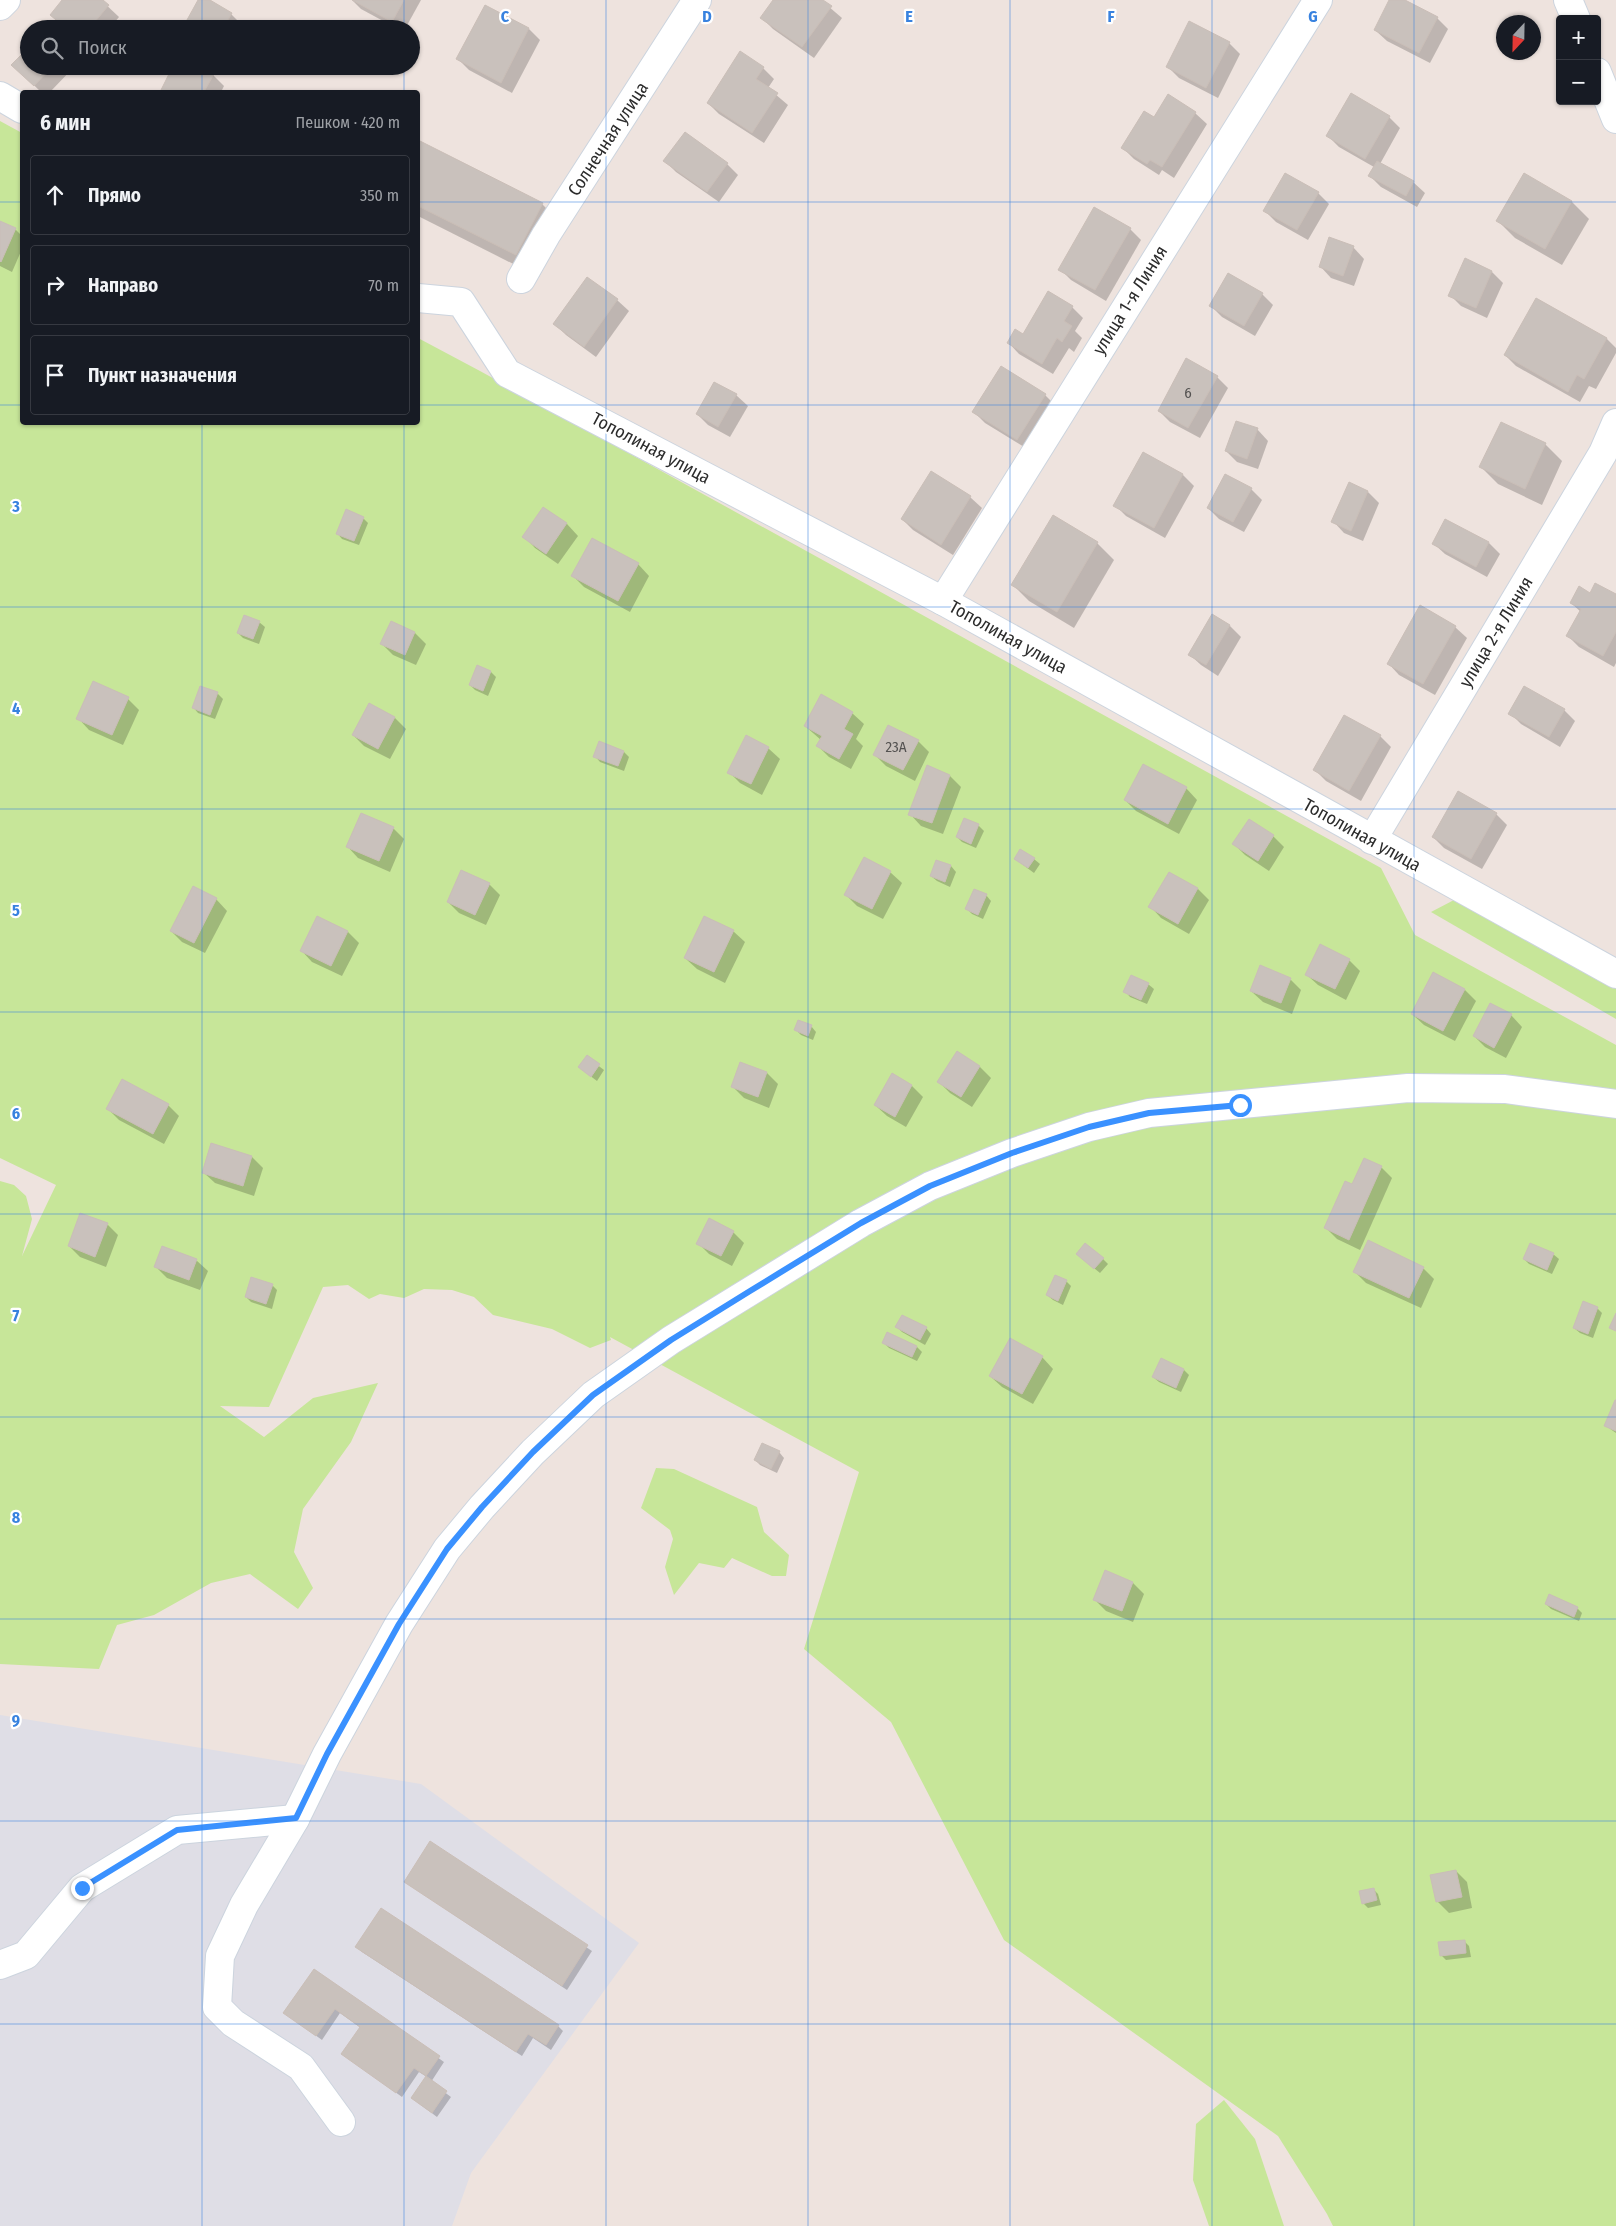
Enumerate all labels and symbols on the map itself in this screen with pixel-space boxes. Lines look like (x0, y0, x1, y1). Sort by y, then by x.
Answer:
text: C (501, 7, 510, 26)
text: D (702, 7, 712, 26)
text: E (905, 7, 913, 26)
text: F (1107, 7, 1115, 26)
text: G (1308, 7, 1318, 26)
north arrow (1496, 15, 1541, 60)
street label: Солнечная улица (563, 78, 653, 200)
street label: улица 1-я Линия (1088, 241, 1172, 359)
house number: 6 (1184, 384, 1192, 402)
street label: Тополиная улица (588, 407, 714, 489)
text: 3 (11, 497, 20, 516)
street label: улица 2-я Линия (1454, 573, 1538, 691)
street label: Тополиная улица (945, 596, 1071, 679)
text: 4 (12, 699, 20, 718)
house number: 23А (885, 738, 907, 756)
street label: Тополиная улица (1299, 794, 1425, 877)
text: 5 (12, 901, 20, 920)
route start (1229, 1094, 1252, 1117)
text: 6 (12, 1104, 20, 1123)
text: 7 (13, 1306, 20, 1325)
text: 8 (12, 1508, 21, 1527)
text: 9 (12, 1711, 20, 1730)
route end (71, 1877, 94, 1900)

